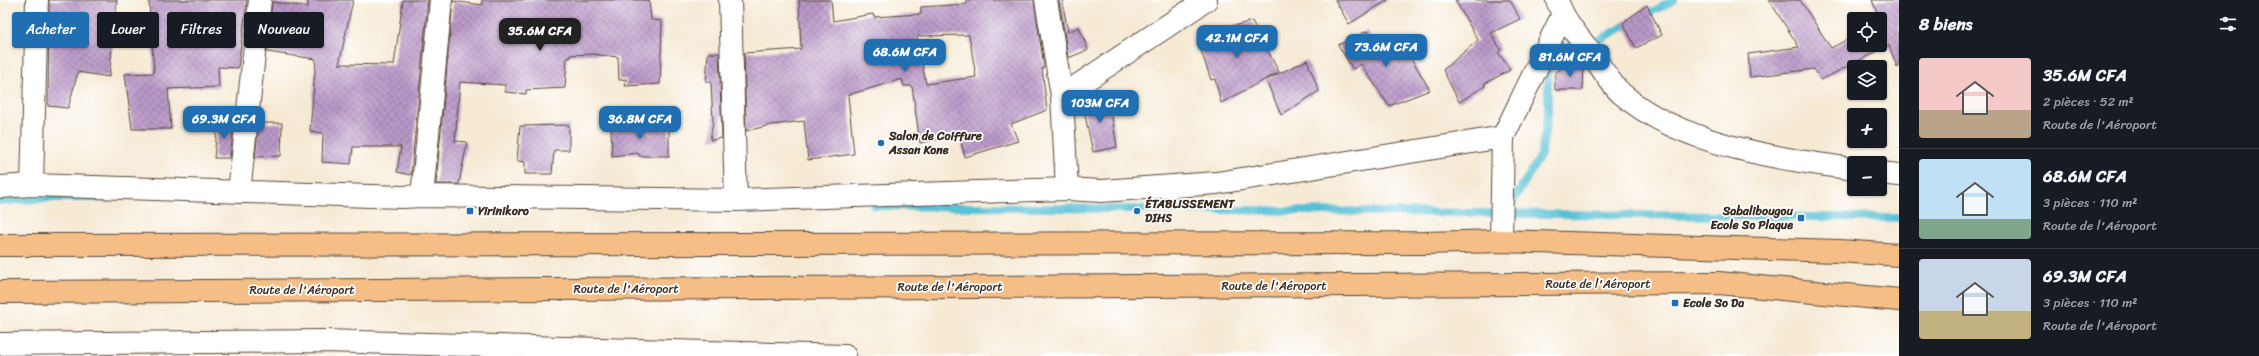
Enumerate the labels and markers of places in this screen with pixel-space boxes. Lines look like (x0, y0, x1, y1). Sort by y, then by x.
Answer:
pin: 35.6M CFA (494, 18, 586, 52)
pin: 42.1M CFA (1191, 25, 1283, 59)
pin: 73.6M CFA (1340, 34, 1432, 68)
pin: 68.6M CFA (859, 39, 951, 73)
pin: 81.6M CFA (1524, 44, 1616, 78)
pin: 103M CFA (1059, 90, 1141, 124)
pin: 69.3M CFA (178, 106, 270, 140)
pin: 36.8M CFA (594, 106, 686, 140)
place label: Salon de Coiffure Assan Kone (888, 125, 983, 161)
marker: Salon de Coiffure Assan Kone (876, 138, 886, 148)
place label: ÉTABLISSEMENT DIHS (1145, 193, 1236, 229)
place label: Yirinikoro (478, 200, 530, 222)
place label: Sabalibougou Ecole So Plaque (1710, 200, 1794, 236)
marker: Yirinikoro (465, 206, 475, 216)
marker: ÉTABLISSEMENT DIHS (1132, 206, 1142, 216)
marker: Sabalibougou Ecole So Plaque (1796, 213, 1806, 223)
place label: Ecole So Da (1683, 292, 1744, 314)
marker: Ecole So Da (1670, 298, 1680, 308)

